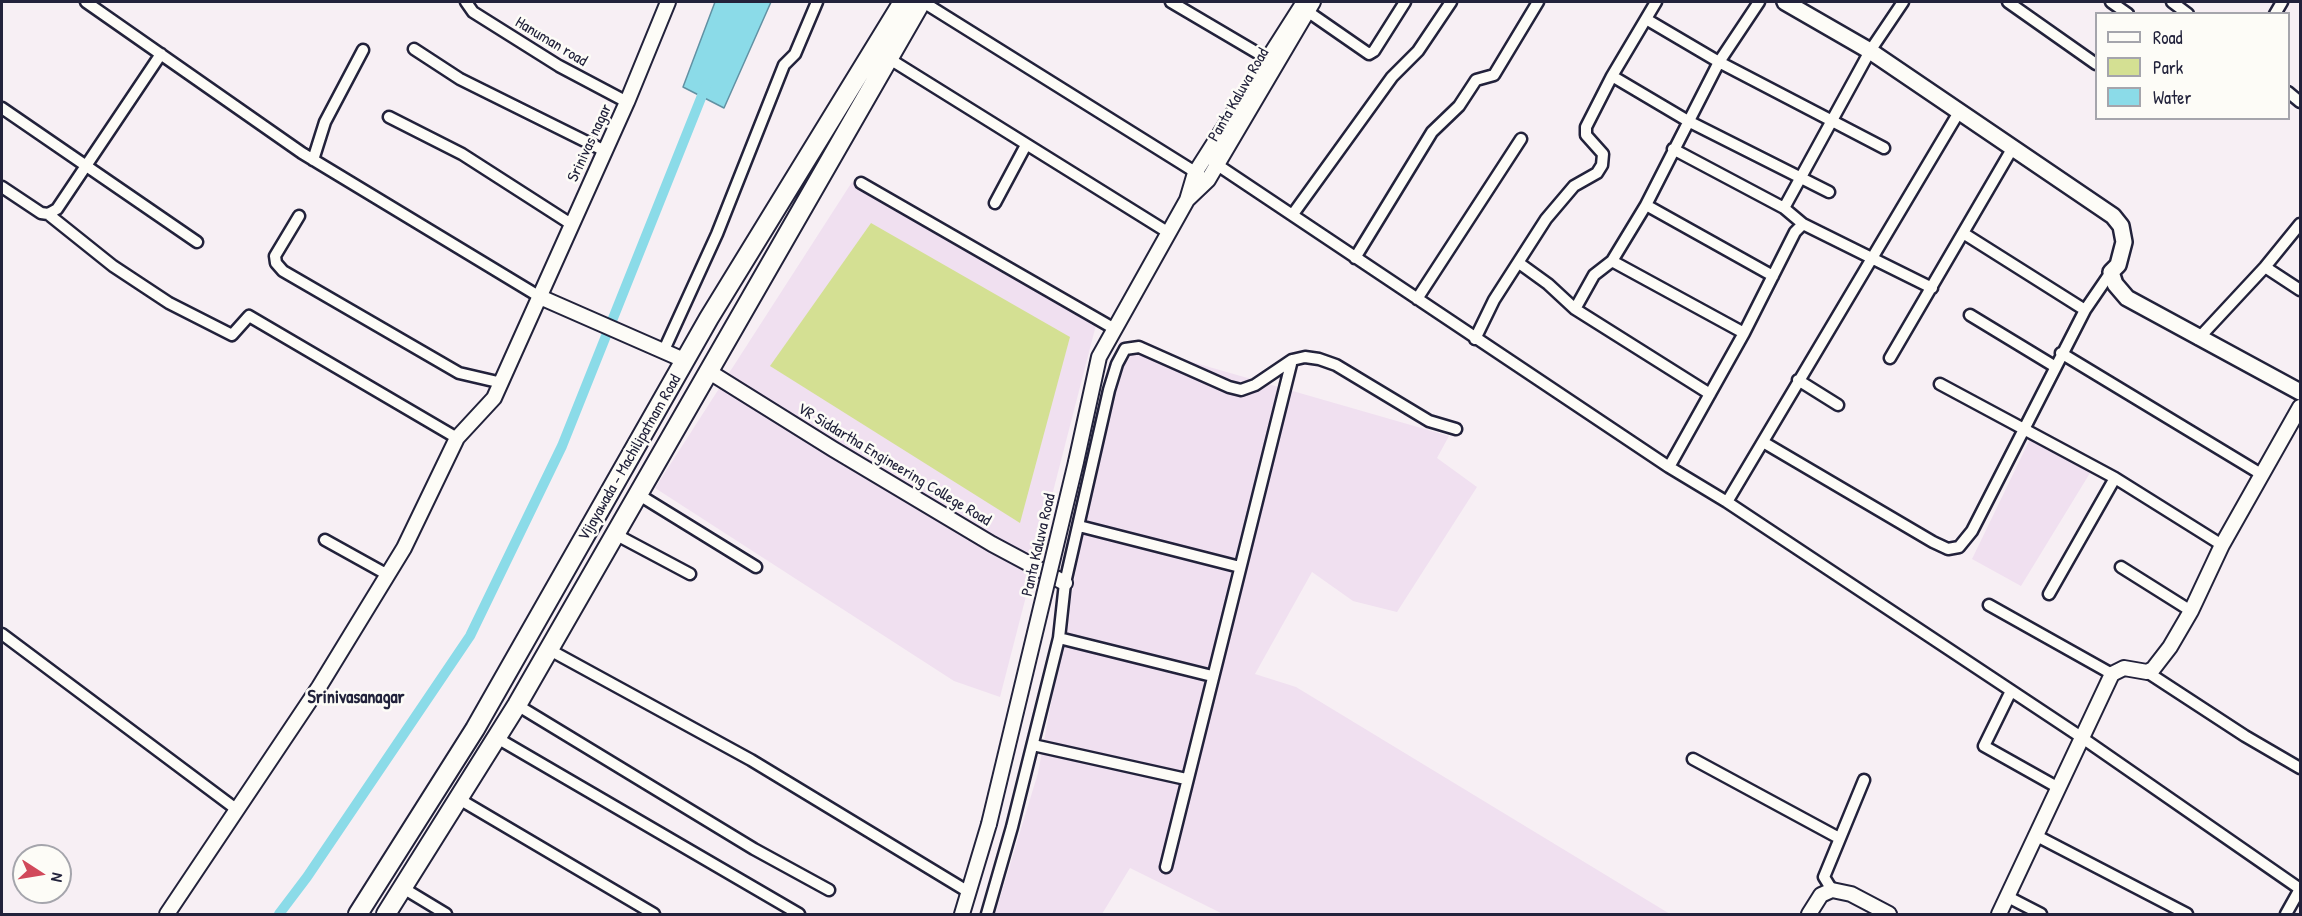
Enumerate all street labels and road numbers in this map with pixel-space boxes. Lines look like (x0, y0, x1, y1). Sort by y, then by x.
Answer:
street label: Hanuman road (512, 13, 590, 71)
street label: Panta Kaluva Road (1205, 45, 1273, 145)
street label: Srinivas nagar (564, 101, 616, 185)
street label: Vijayawada - Machilipatnam Road (575, 371, 685, 545)
street label: VR Siddartha Engineering College Road (794, 399, 994, 531)
street label: Panta Kaluva Road (1018, 492, 1060, 598)

